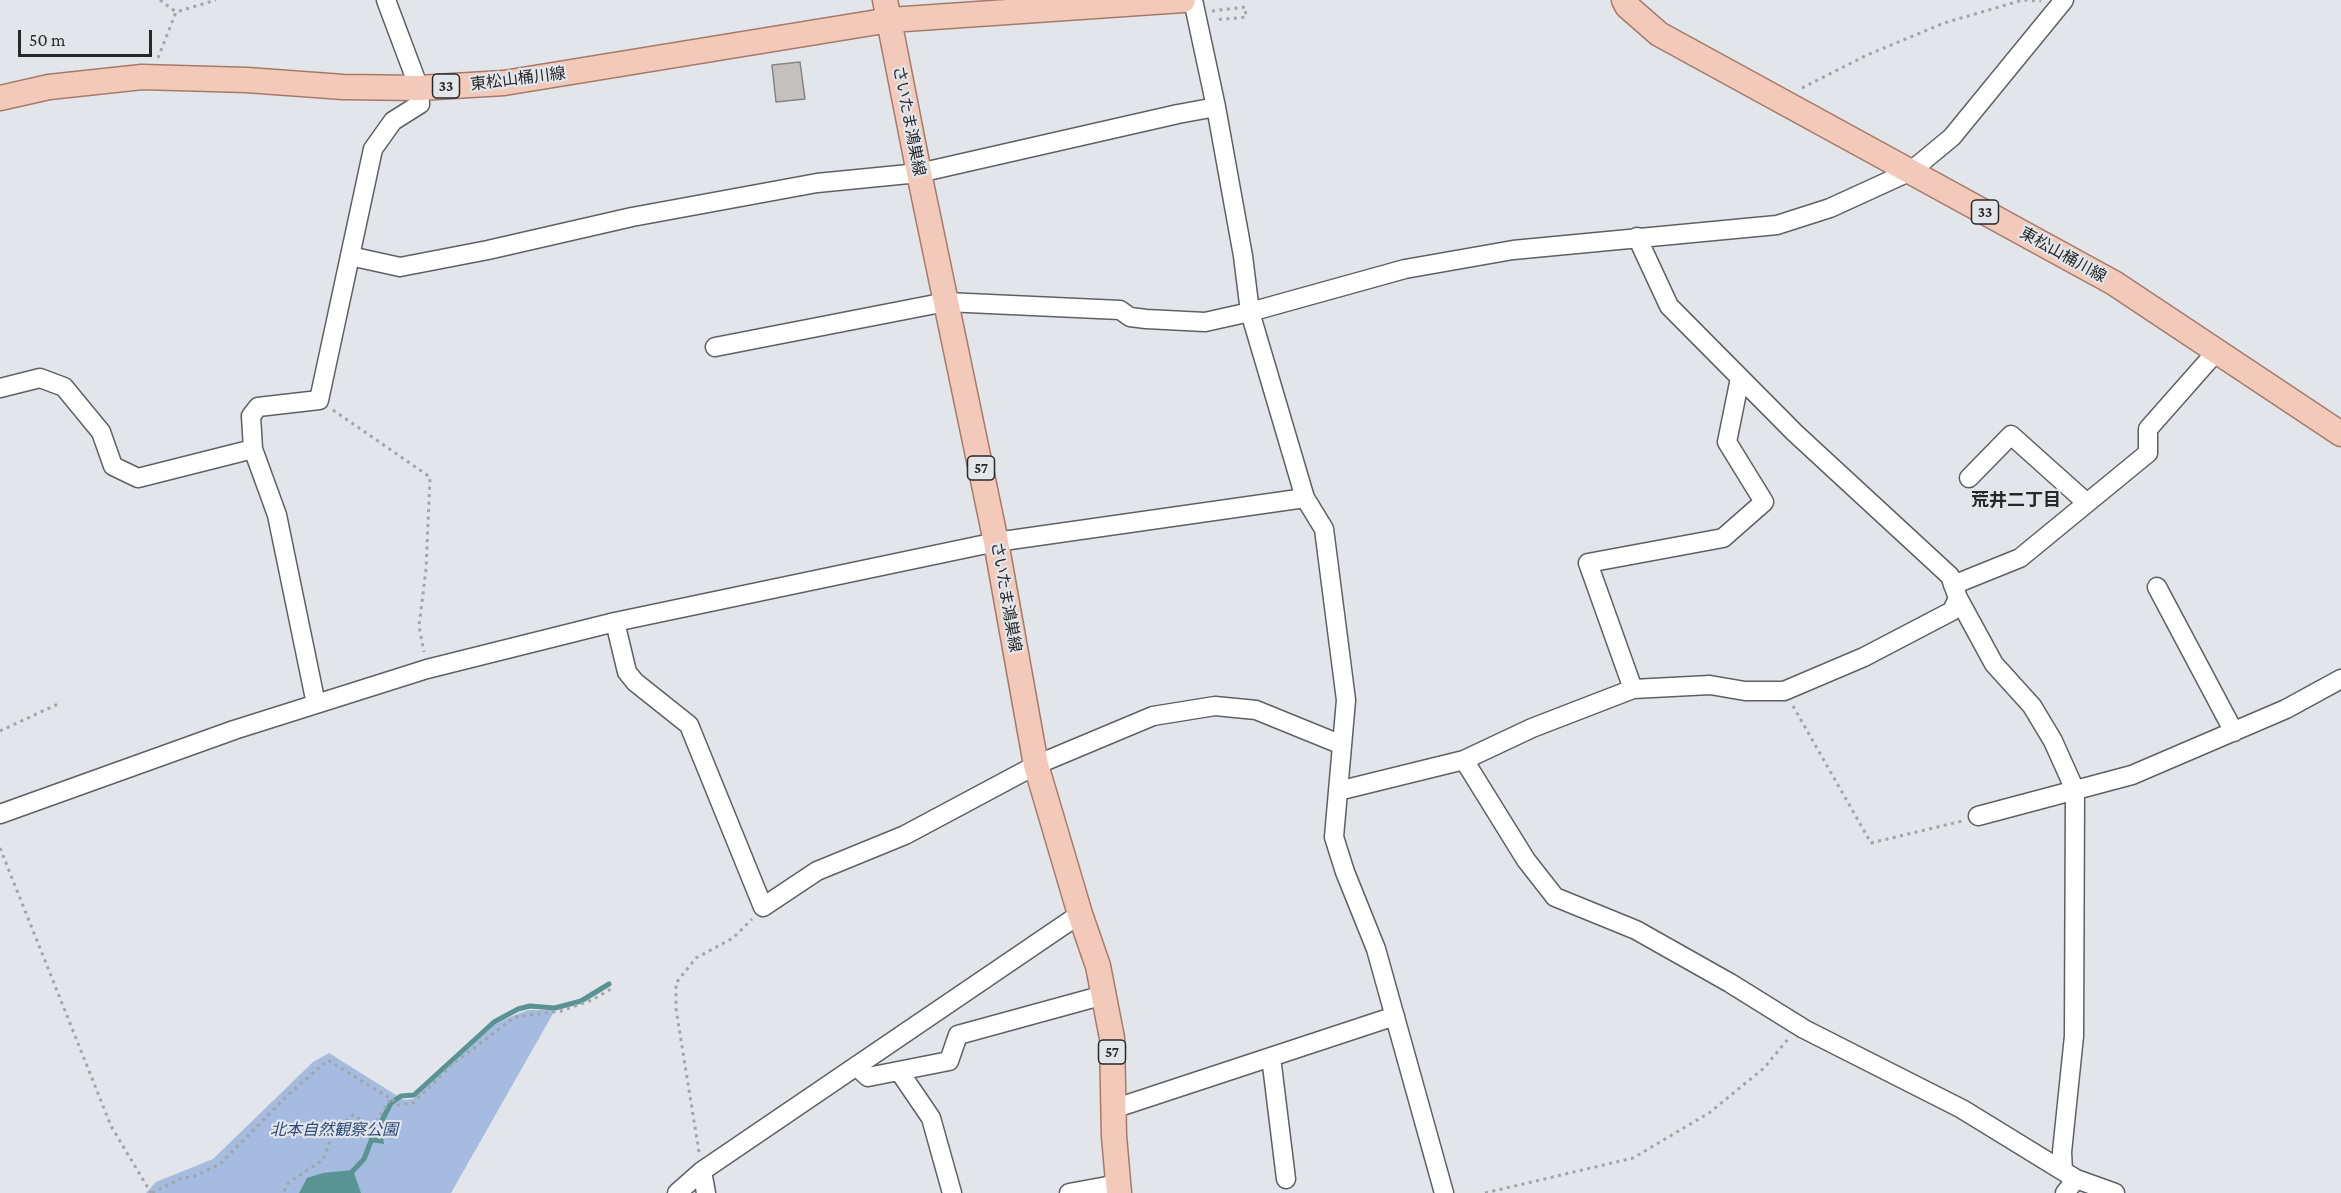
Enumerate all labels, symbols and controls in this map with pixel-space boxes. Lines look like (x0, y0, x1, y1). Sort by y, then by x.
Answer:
scale bar (21, 18, 154, 56)
text: 50 m (29, 30, 66, 50)
street label: 東松山桶川線 (469, 64, 567, 94)
street label: さいたま鴻巣線 (889, 64, 929, 178)
road number: 33 (432, 74, 460, 98)
road number: 33 (1972, 200, 1998, 224)
street label: 東松山桶川線 (2016, 223, 2110, 287)
road number: 57 (968, 456, 994, 480)
district label: 荒井二丁目 (1971, 489, 2061, 511)
street label: さいたま鴻巣線 (987, 540, 1025, 654)
road number: 57 (1098, 1040, 1126, 1064)
park label: 北本自然観察公園 (270, 1120, 398, 1140)

